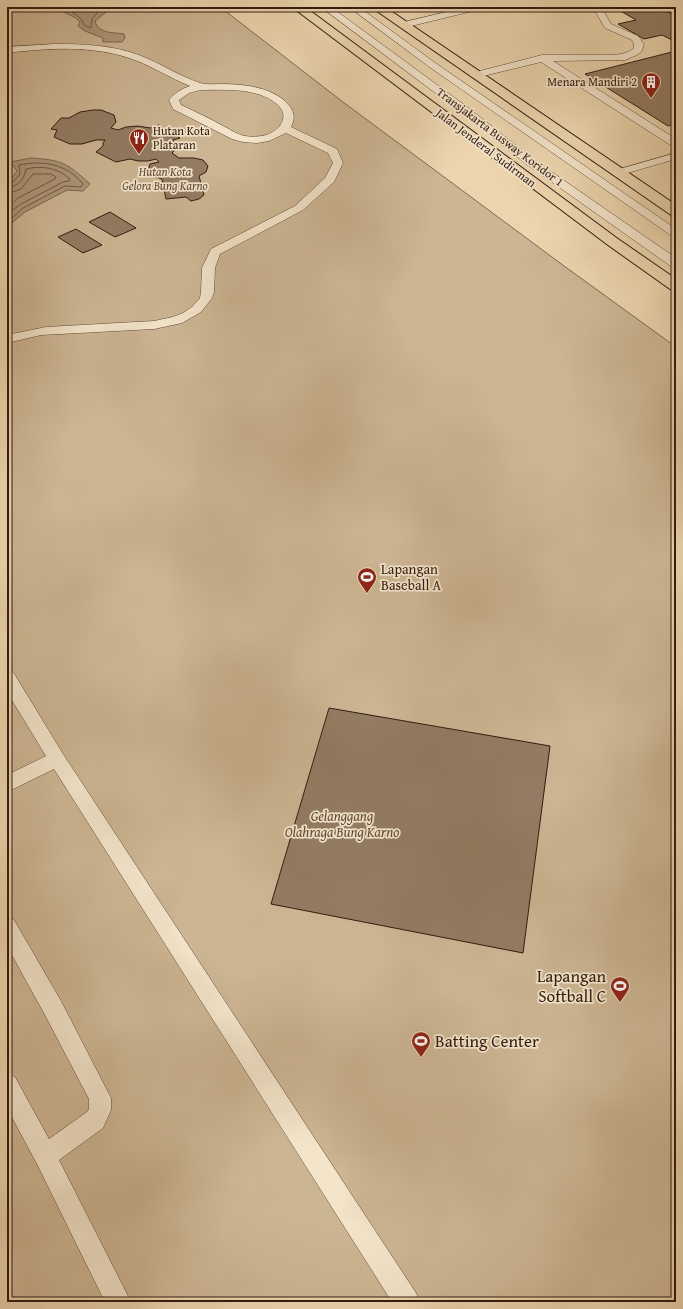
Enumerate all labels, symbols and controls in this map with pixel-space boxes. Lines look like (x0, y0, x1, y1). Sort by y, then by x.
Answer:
building icon: Menara Mandiri 2 (640, 71, 662, 99)
place label: Menara Mandiri 2 (547, 73, 637, 90)
street label: Transjakarta Busway Koridor 1 (433, 83, 567, 190)
street label: Jalan Jenderal Sudirman (431, 103, 540, 191)
place label: Hutan Kota Plataran (153, 122, 210, 153)
restaurant icon: Hutan Kota Plataran (128, 127, 150, 155)
park label: Hutan Kota Gelora Bung Karno (122, 163, 208, 194)
place label: Lapangan Baseball A (381, 559, 441, 595)
sports icon: Lapangan Baseball A (356, 566, 378, 594)
park label: Gelanggang Olahraga Bung Karno (285, 806, 399, 842)
place label: Lapangan Softball C (537, 963, 606, 1008)
sports icon: Lapangan Softball C (609, 975, 631, 1003)
place label: Batting Center (435, 1028, 539, 1053)
sports icon: Batting Center (410, 1030, 432, 1058)

